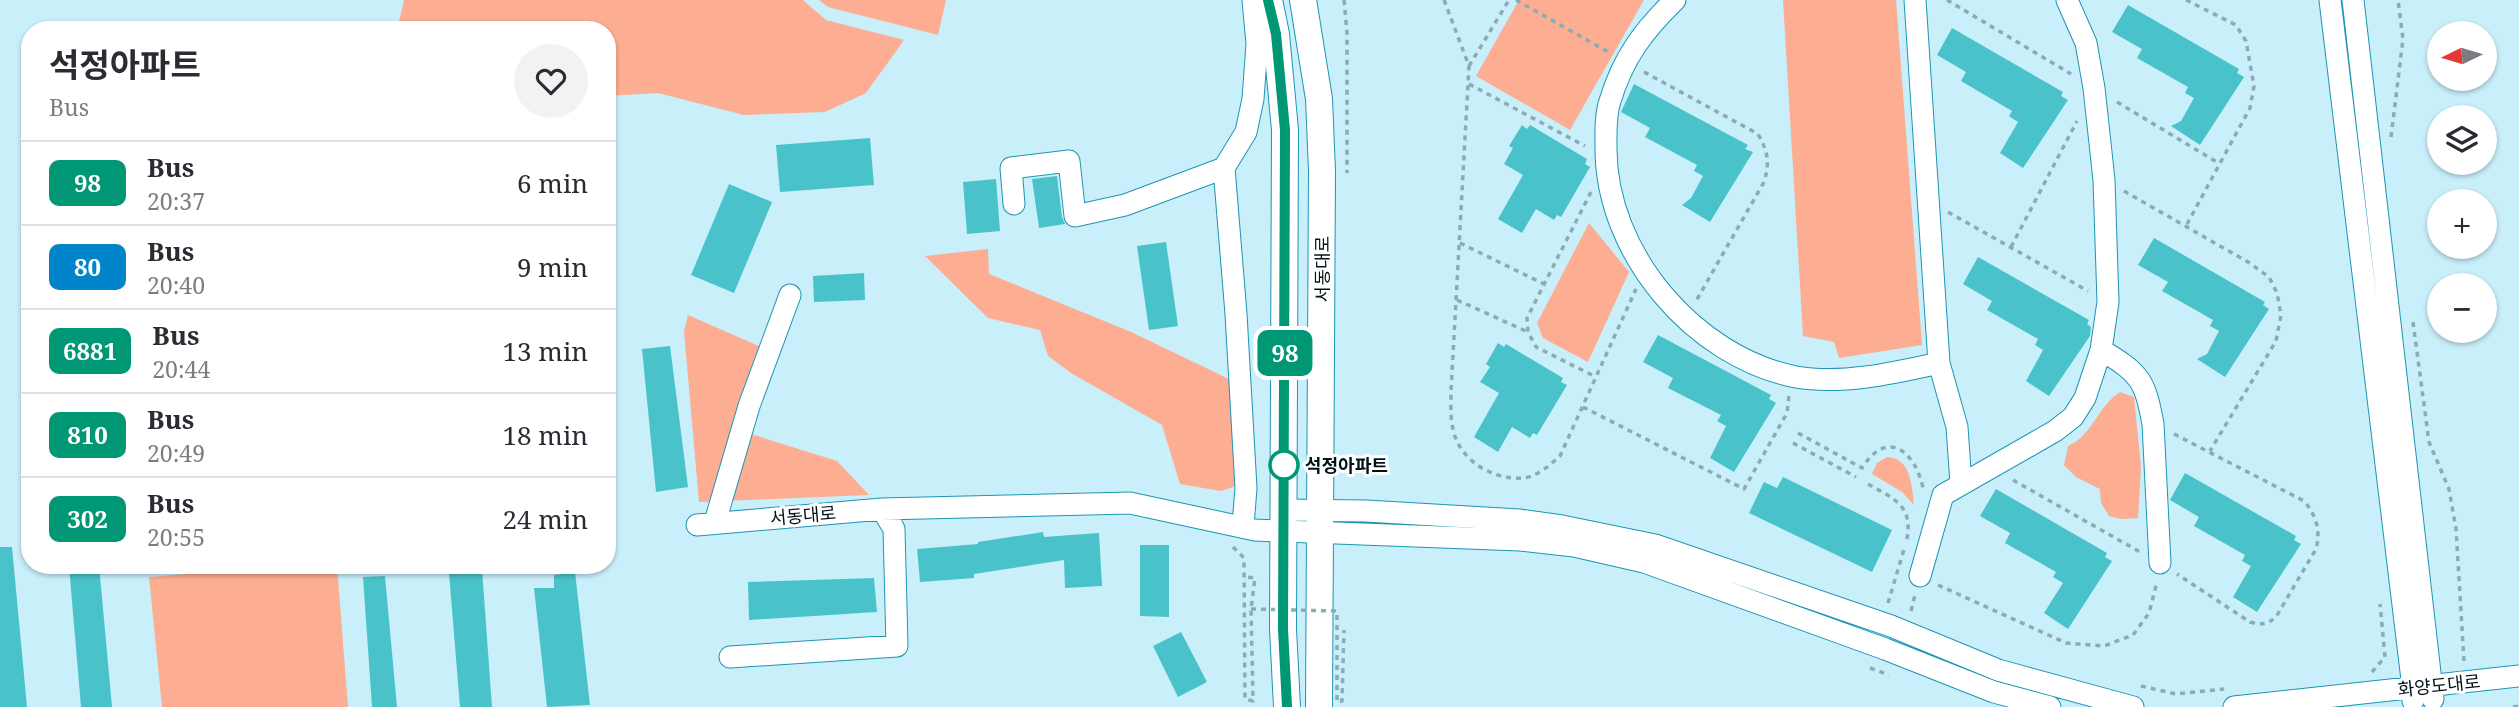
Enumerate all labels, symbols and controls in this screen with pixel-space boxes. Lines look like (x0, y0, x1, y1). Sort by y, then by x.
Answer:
north arrow (2427, 21, 2497, 91)
map controls (2427, 21, 2497, 343)
text: 석정아파트 (49, 42, 201, 87)
button: heart (514, 44, 588, 118)
text: Bus (49, 91, 89, 123)
button: layers (2427, 105, 2497, 175)
text: Bus (147, 149, 194, 185)
text: 6 min (517, 165, 588, 201)
text: 98 (74, 166, 101, 199)
text: 20:37 (147, 185, 205, 217)
button: + (2427, 189, 2497, 259)
text: Bus (147, 233, 194, 269)
street label: 서동대로 (1310, 236, 1334, 302)
text: 9 min (517, 249, 588, 285)
text: 80 (74, 250, 101, 283)
text: 20:40 (147, 269, 205, 301)
button: − (2427, 273, 2497, 343)
text: Bus (152, 317, 200, 353)
line badge: 98 (1254, 330, 1316, 376)
text: 13 min (503, 333, 588, 369)
text: 6881 (63, 334, 117, 367)
text: 98 (1271, 336, 1299, 369)
text: 20:44 (152, 353, 210, 385)
text: Bus (147, 401, 194, 437)
text: 18 min (503, 417, 588, 453)
text: 810 (67, 418, 108, 451)
text: 20:49 (147, 437, 205, 469)
marker: 석정아파트 (1269, 450, 1299, 480)
place label: 석정아파트 (1305, 453, 1388, 477)
text: Bus (147, 485, 194, 521)
street label: 서동대로 (769, 500, 837, 530)
text: 24 min (503, 501, 588, 537)
text: 302 (67, 502, 108, 535)
text: 20:55 (147, 521, 205, 553)
street label: 화양도대로 (2397, 669, 2481, 701)

